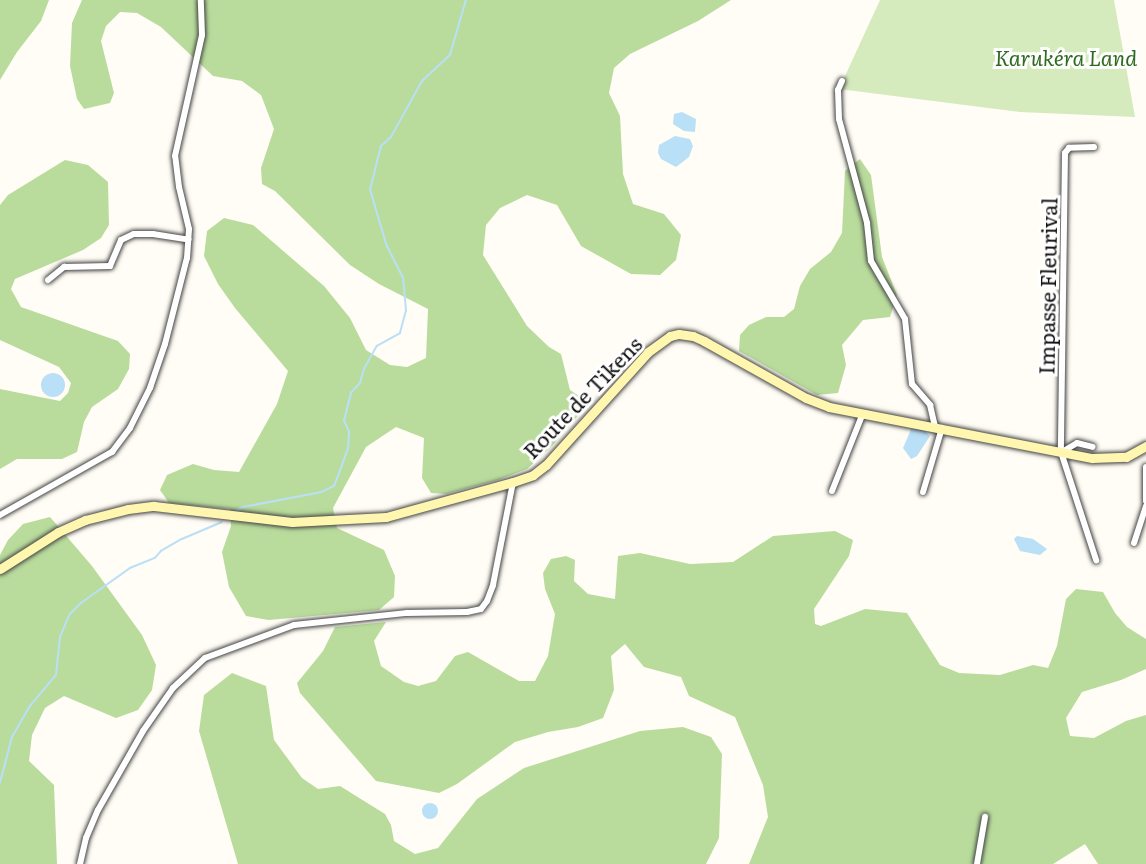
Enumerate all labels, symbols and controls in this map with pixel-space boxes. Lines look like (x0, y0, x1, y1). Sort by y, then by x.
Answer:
park label: Karukéra Land (995, 44, 1137, 70)
street label: Impasse Fleurival (1033, 197, 1061, 375)
street label: Route de Tikens (518, 331, 646, 463)

